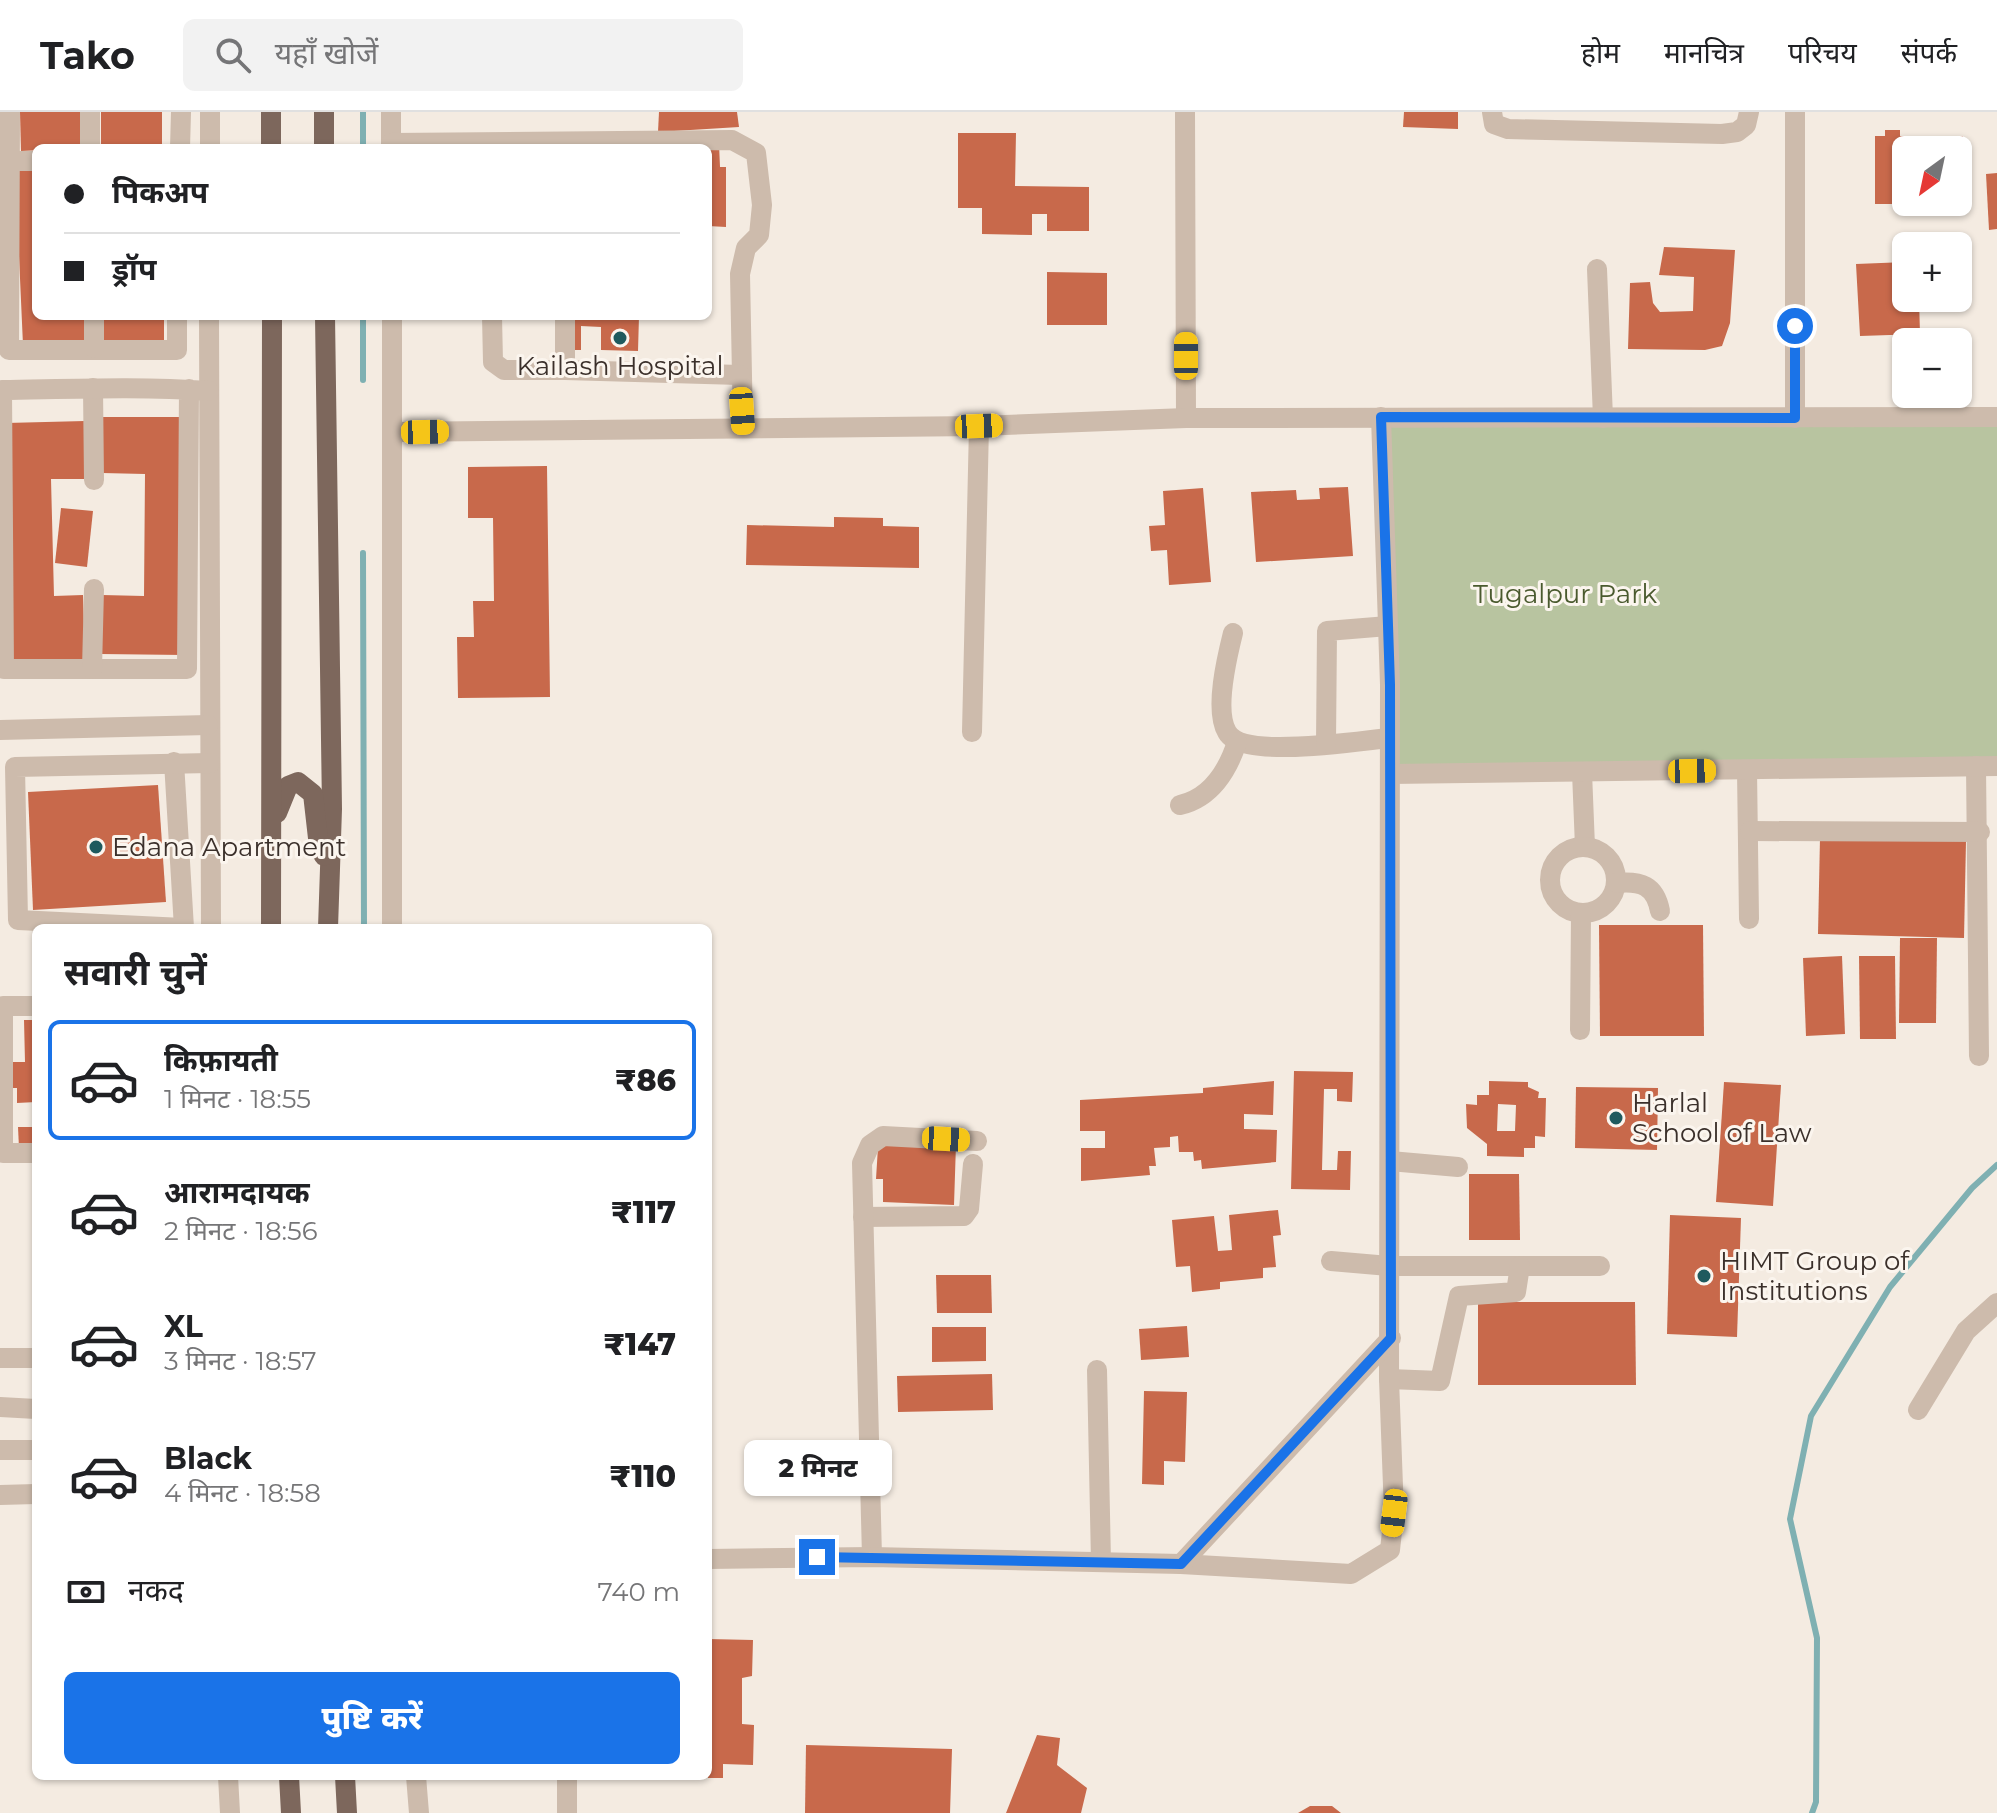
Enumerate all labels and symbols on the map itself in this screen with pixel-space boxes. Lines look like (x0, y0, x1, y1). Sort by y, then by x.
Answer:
north arrow (1892, 136, 1972, 216)
route start (1777, 308, 1813, 344)
marker: Kailash Hospital (611, 329, 629, 347)
car (1174, 332, 1198, 380)
place label: Kailash Hospital (517, 350, 723, 382)
car (728, 386, 756, 436)
car (955, 413, 1003, 439)
car (401, 420, 449, 444)
park label: Tugalpur Park (1473, 578, 1657, 610)
car (1668, 759, 1716, 783)
place label: Edana Apartment (112, 831, 346, 863)
marker: Edana Apartment (87, 838, 105, 856)
place label: Harlal School of Law (1632, 1087, 1812, 1149)
marker: Harlal School of Law (1607, 1109, 1625, 1127)
car (921, 1126, 971, 1152)
place label: HIMT Group of Institutions (1720, 1245, 1910, 1307)
marker: HIMT Group of Institutions (1695, 1267, 1713, 1285)
callout: 2 मिनट (743, 1441, 891, 1497)
car (1379, 1488, 1409, 1538)
route end (799, 1539, 835, 1575)

